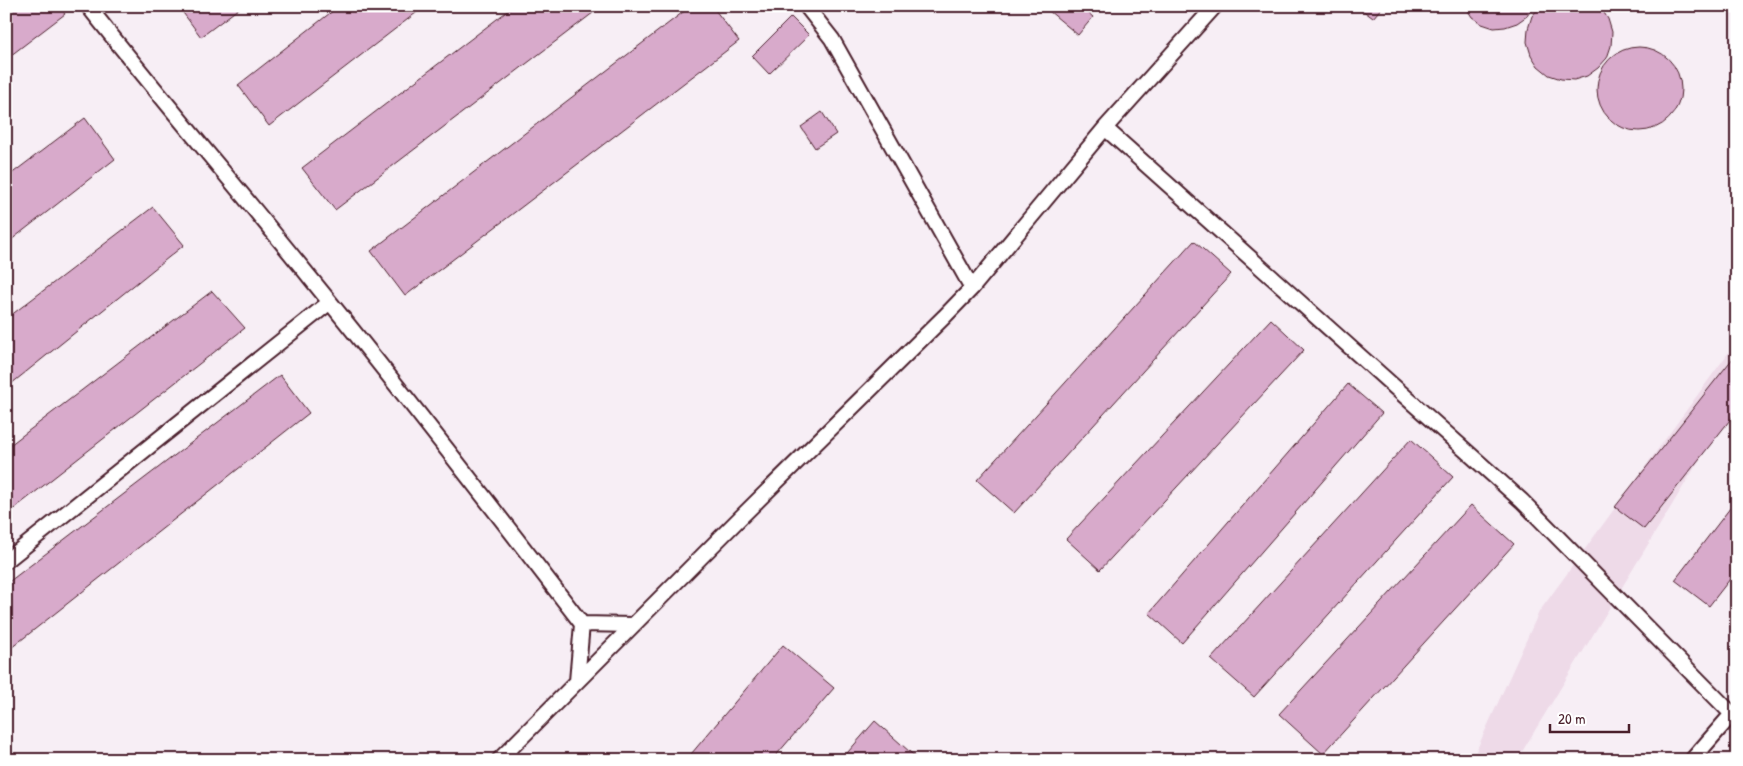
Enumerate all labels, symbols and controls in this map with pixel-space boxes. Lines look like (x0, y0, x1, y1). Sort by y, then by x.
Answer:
scale bar (1550, 701, 1629, 733)
text: 20 m (1558, 708, 1585, 729)

